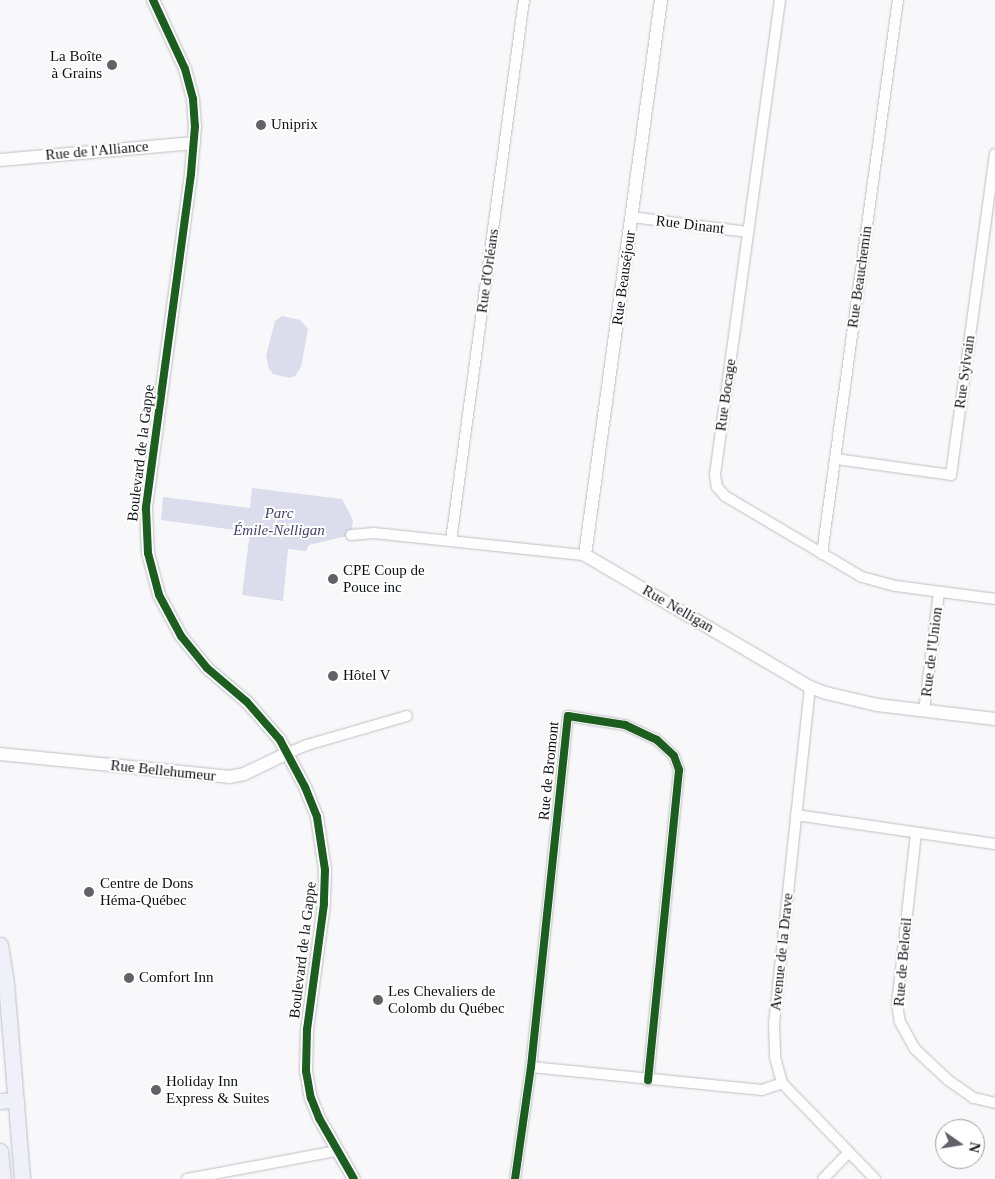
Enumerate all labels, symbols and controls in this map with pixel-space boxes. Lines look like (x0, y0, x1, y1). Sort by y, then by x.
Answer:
place label: La Boîte à Grains (50, 47, 102, 82)
marker: La Boîte à Grains (106, 59, 118, 71)
place label: Uniprix (271, 116, 318, 134)
marker: Uniprix (255, 119, 267, 131)
street label: Rue de l'Alliance (45, 138, 149, 164)
street label: Rue Dinant (655, 212, 725, 238)
street label: Rue Beauchemin (844, 225, 876, 329)
street label: Rue d'Orléans (473, 228, 503, 314)
street label: Rue Beauséjour (608, 230, 640, 326)
street label: Rue Sylvain (951, 334, 979, 410)
street label: Rue Bocage (712, 358, 740, 432)
street label: Boulevard de la Gappe (124, 383, 158, 523)
park label: Parc Émile-Nelligan (233, 504, 325, 539)
place label: CPE Coup de Pouce inc (343, 561, 425, 596)
marker: CPE Coup de Pouce inc (327, 573, 339, 585)
street label: Rue Nelligan (639, 581, 717, 637)
street label: Rue de l'Union (918, 606, 946, 698)
place label: Hôtel V (343, 667, 391, 685)
marker: Hôtel V (327, 670, 339, 682)
street label: Rue de Bromont (535, 721, 563, 821)
street label: Rue Bellehumeur (110, 757, 216, 785)
place label: Centre de Dons Héma-Québec (100, 874, 193, 909)
street label: Boulevard de la Gappe (286, 880, 320, 1020)
marker: Centre de Dons Héma-Québec (82, 885, 96, 899)
street label: Avenue de la Drave (767, 892, 797, 1012)
street label: Rue de Beloeil (890, 917, 916, 1007)
place label: Comfort Inn (139, 969, 214, 987)
marker: Comfort Inn (123, 972, 135, 984)
place label: Les Chevaliers de Colomb du Québec (388, 982, 505, 1017)
marker: Les Chevaliers de Colomb du Québec (372, 994, 384, 1006)
place label: Holiday Inn Express & Suites (166, 1072, 269, 1107)
marker: Holiday Inn Express & Suites (150, 1084, 162, 1096)
north arrow (935, 1119, 985, 1169)
text: N (966, 1141, 983, 1154)

